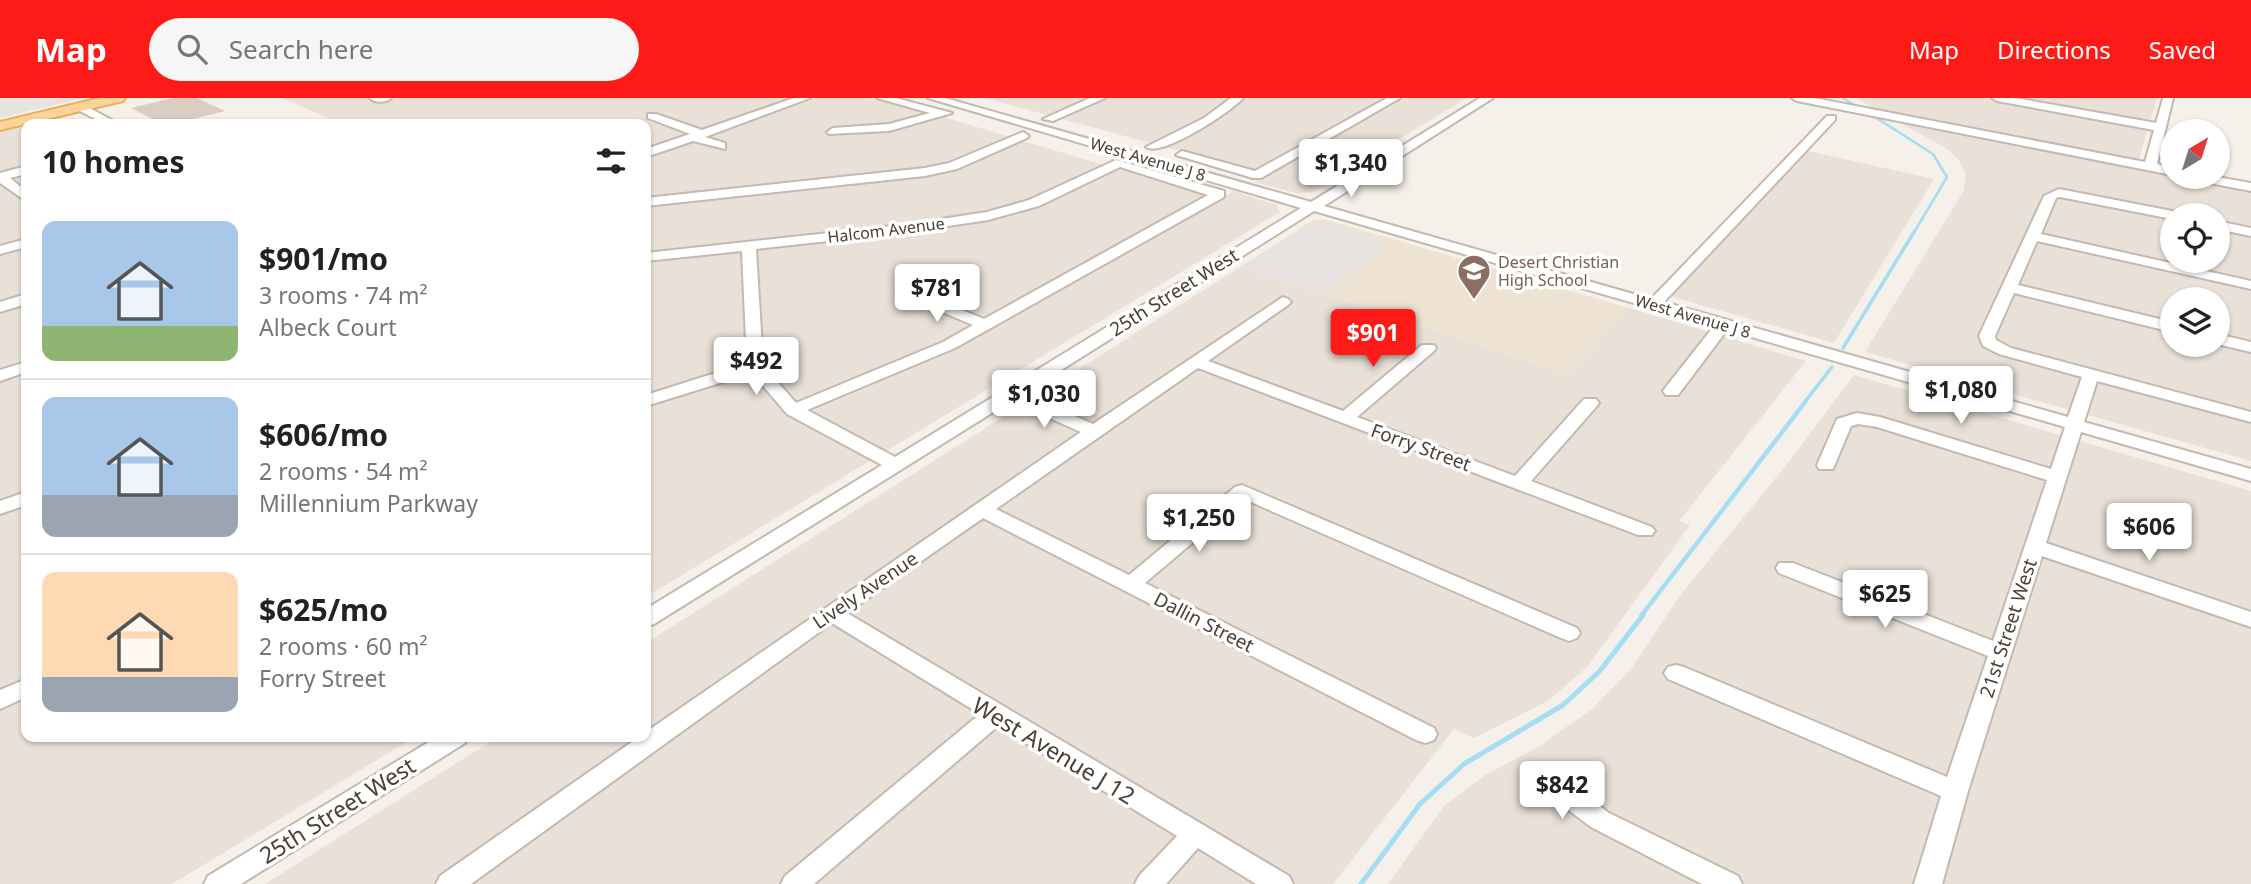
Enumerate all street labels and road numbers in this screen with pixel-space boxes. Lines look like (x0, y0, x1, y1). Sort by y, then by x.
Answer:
street label: West Avenue J 8 (1088, 132, 1208, 186)
street label: Halcom Avenue (826, 212, 946, 248)
street label: 25th Street West (1105, 242, 1243, 342)
street label: West Avenue J 8 (1633, 289, 1753, 343)
street label: Forry Street (1367, 417, 1475, 477)
street label: Lively Avenue (807, 545, 923, 635)
street label: 21st Street West (1973, 555, 2043, 701)
street label: Dallin Street (1150, 586, 1259, 658)
street label: West Avenue J 12 (967, 689, 1141, 811)
street label: 25th Street West (253, 749, 421, 871)

